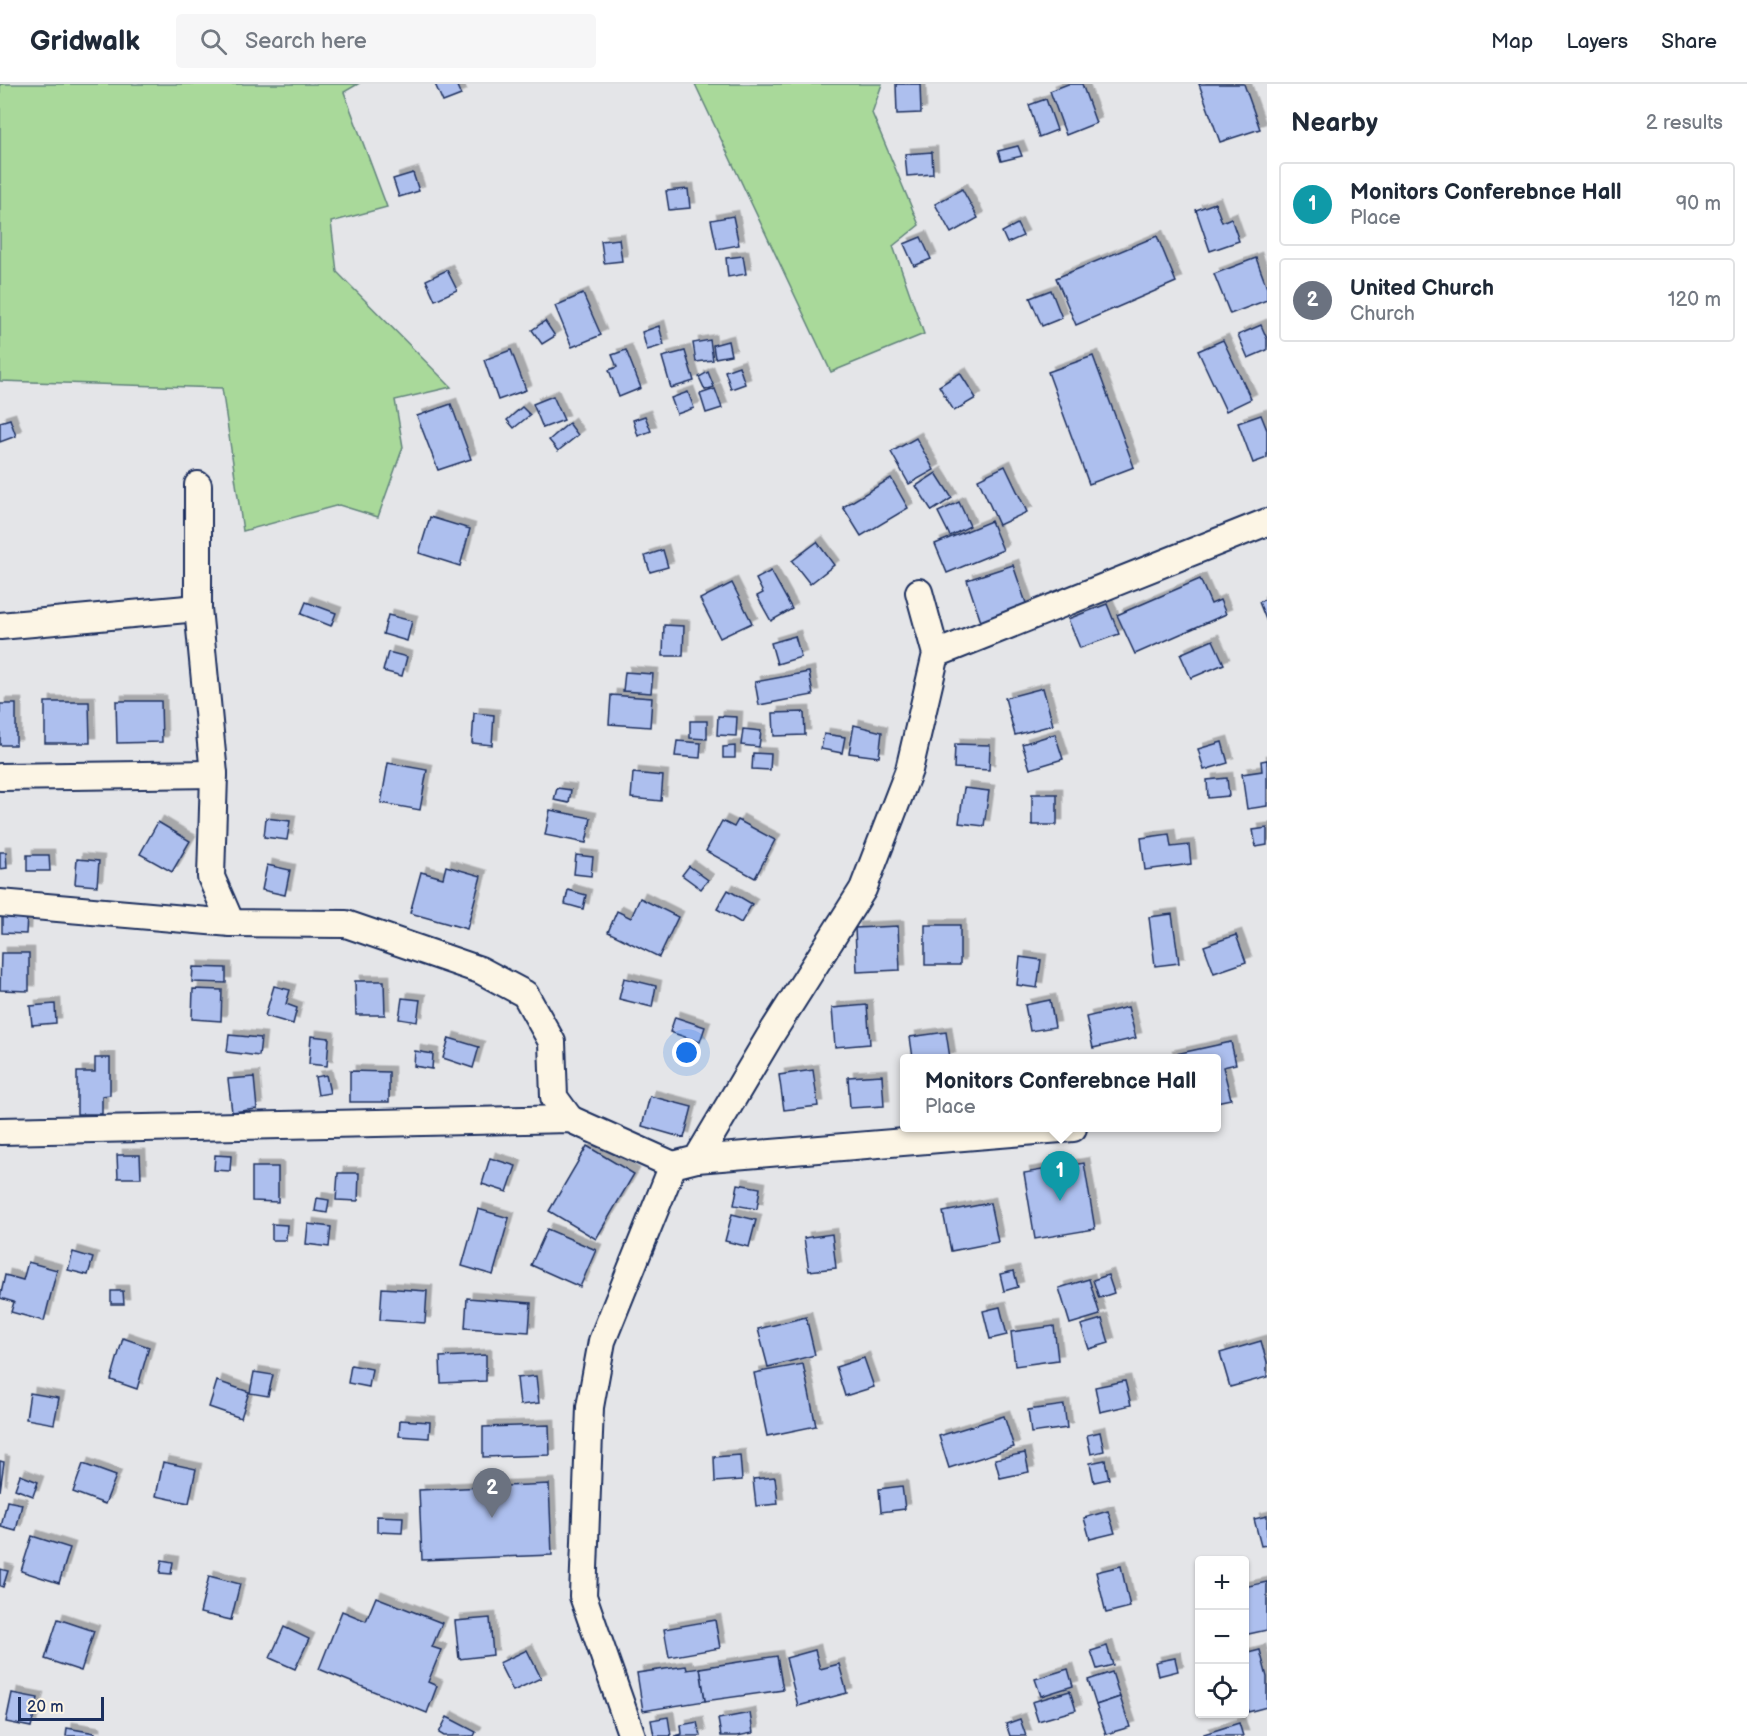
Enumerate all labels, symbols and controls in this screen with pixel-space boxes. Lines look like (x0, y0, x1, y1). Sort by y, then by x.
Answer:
search box (176, 14, 596, 68)
text: Gridwalk (30, 25, 140, 58)
icon: search (197, 25, 230, 58)
text: Search here (245, 28, 367, 55)
text: Map (1491, 29, 1533, 54)
text: Layers (1566, 29, 1628, 54)
text: Share (1661, 29, 1717, 54)
text: Nearby (1291, 108, 1378, 139)
text: 2 results (1646, 111, 1723, 135)
text: Monitors Conferebnce Hall (1350, 179, 1621, 206)
text: 1 (1308, 192, 1317, 216)
text: 90 m (1676, 192, 1721, 216)
text: Place (1350, 206, 1401, 230)
text: United Church (1350, 275, 1494, 302)
text: 2 (1307, 288, 1318, 312)
text: 120 m (1668, 288, 1721, 312)
text: Church (1350, 302, 1415, 326)
your location (672, 1038, 701, 1067)
popup (900, 1054, 1221, 1132)
text: Monitors Conferebnce Hall (925, 1068, 1196, 1095)
text: Place (925, 1095, 976, 1119)
pin: 1 (1040, 1152, 1080, 1201)
pin: 2 (472, 1468, 512, 1518)
map controls (1195, 1556, 1249, 1718)
button: + (1195, 1556, 1249, 1610)
button: − (1195, 1610, 1249, 1664)
button: locate (1195, 1664, 1249, 1718)
scale bar (18, 1694, 104, 1722)
text: 20 m (27, 1698, 63, 1717)

